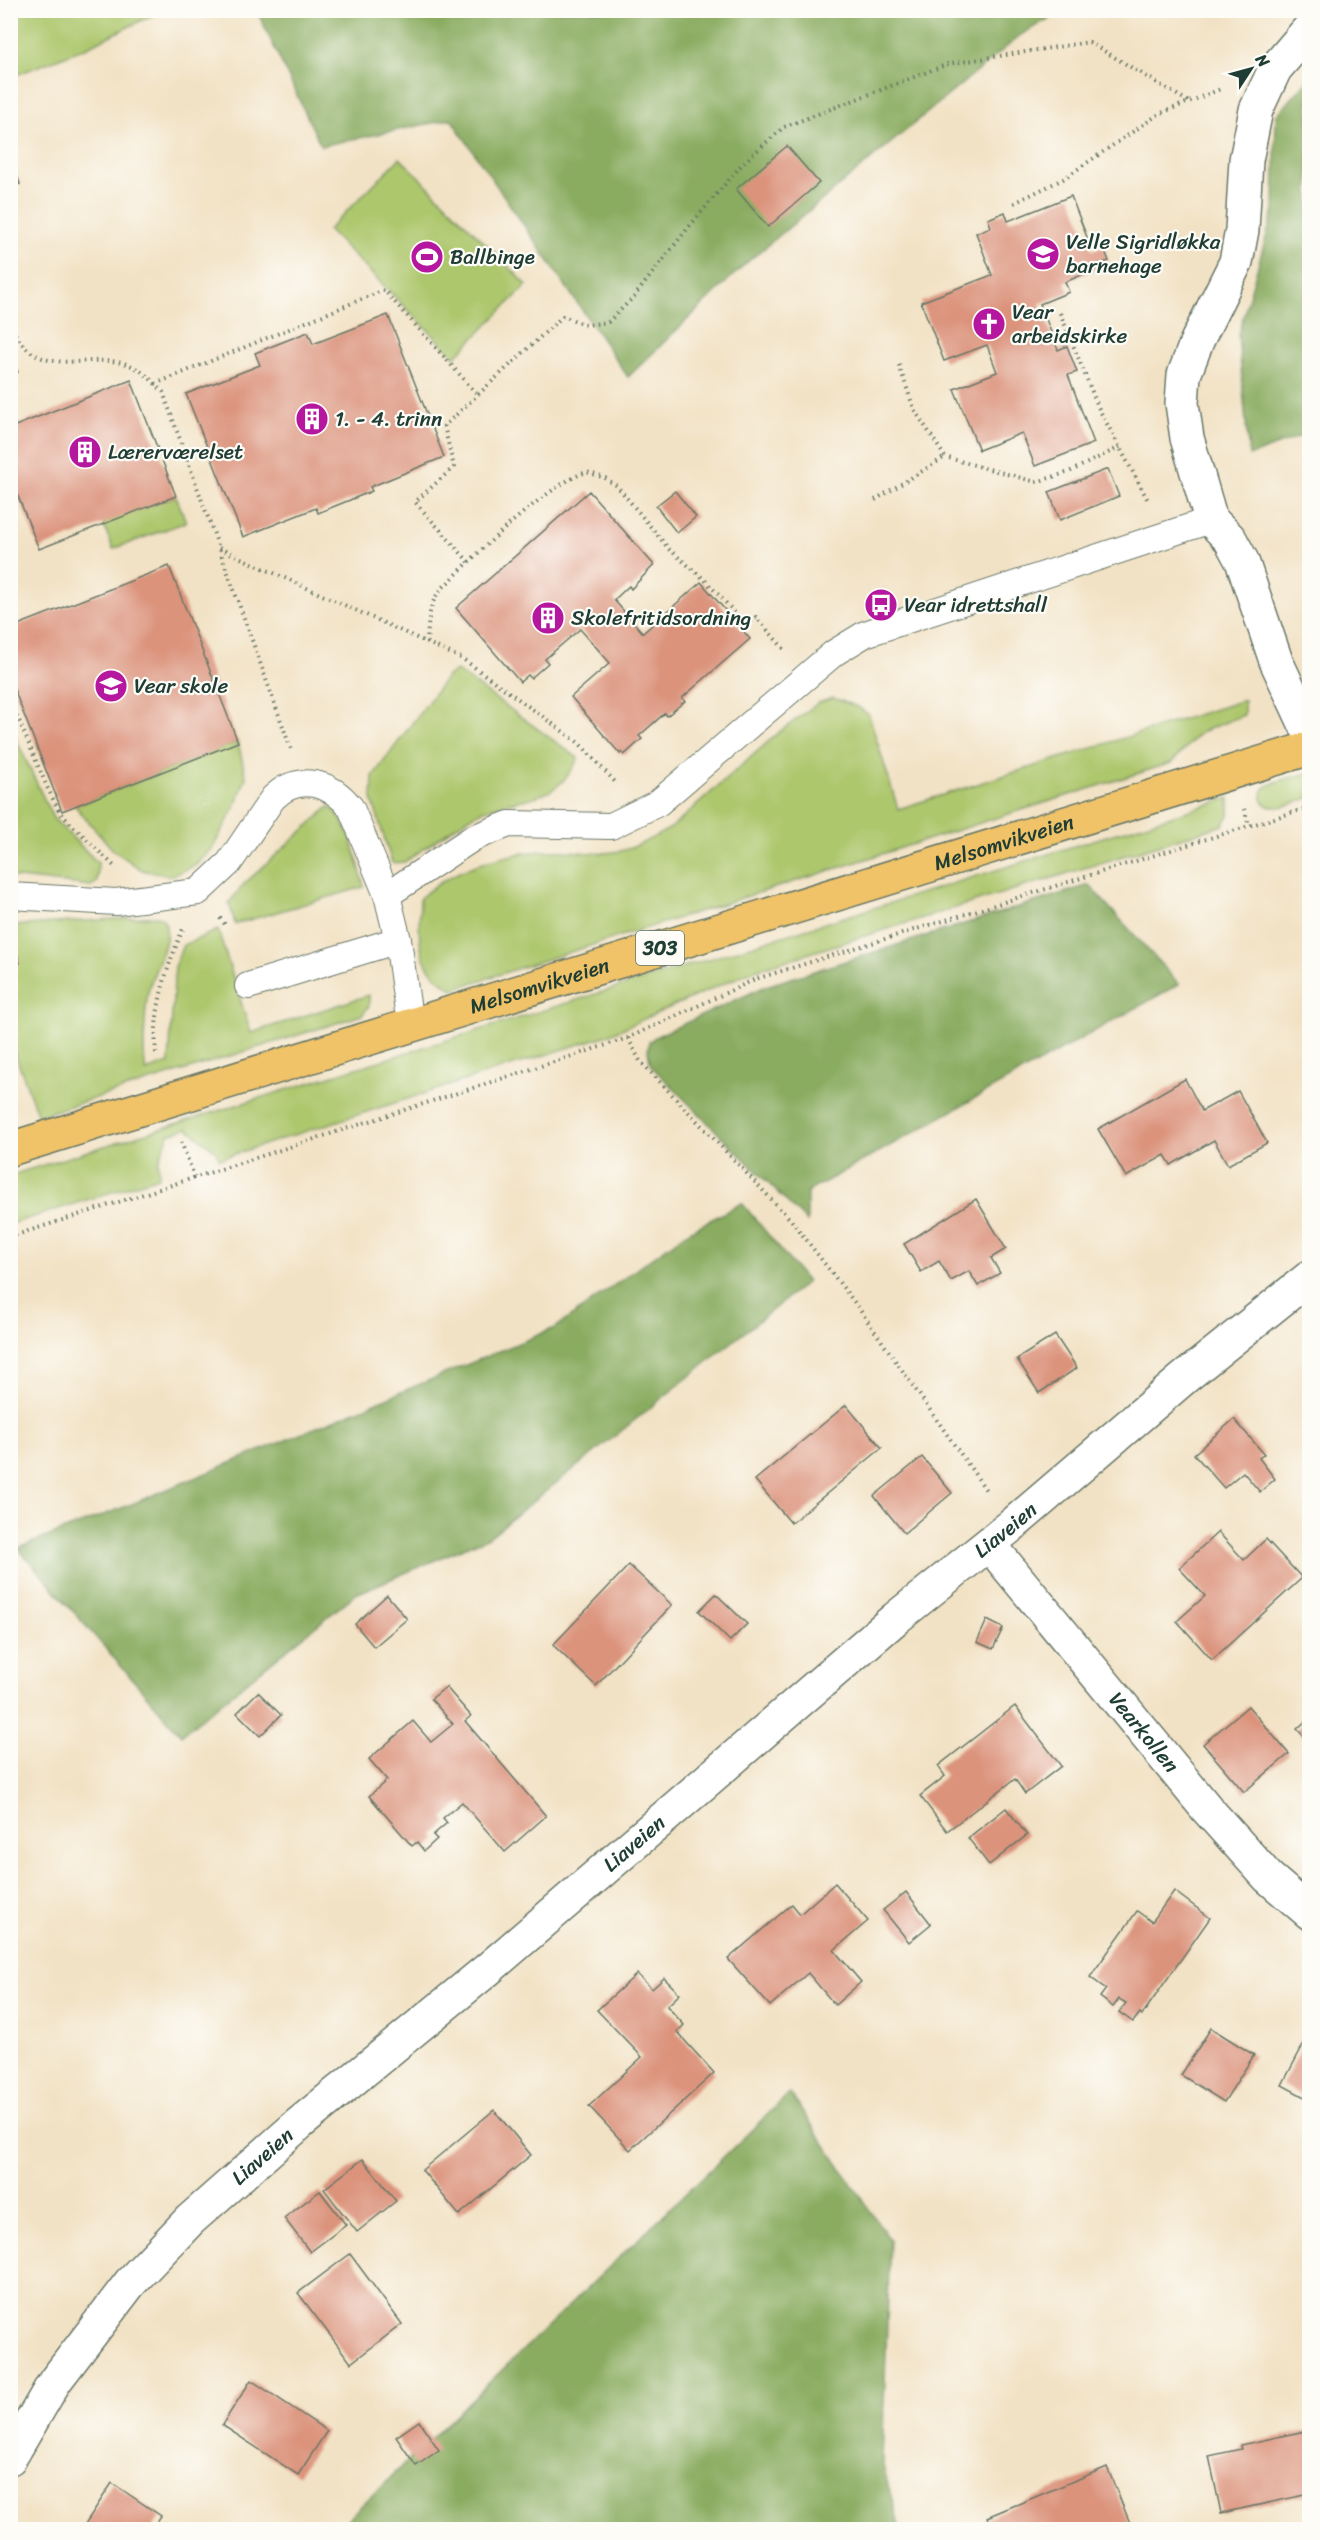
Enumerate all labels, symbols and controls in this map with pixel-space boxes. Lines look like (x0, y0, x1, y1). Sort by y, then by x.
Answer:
north arrow (1221, 39, 1281, 99)
text: N (1247, 47, 1278, 74)
place label: Velle Sigridløkka barnehage (1066, 223, 1221, 285)
school or university icon: Velle Sigridløkka barnehage (1025, 236, 1061, 272)
place label: Ballbinge (450, 238, 535, 276)
sports icon: Ballbinge (409, 239, 445, 275)
place label: Vear arbeidskirke (1012, 293, 1127, 355)
church icon: Vear arbeidskirke (971, 306, 1007, 342)
place label: 1. - 4. trinn (335, 400, 442, 438)
building icon: 1. - 4. trinn (294, 401, 330, 437)
place label: Lærerværelset (108, 433, 243, 471)
building icon: Lærerværelset (67, 434, 103, 470)
place label: Vear idrettshall (904, 586, 1048, 624)
bus stop icon: Vear idrettshall (863, 587, 899, 623)
place label: Skolefritidsordning (571, 599, 751, 637)
building icon: Skolefritidsordning (530, 600, 566, 636)
place label: Vear skole (134, 667, 228, 705)
school or university icon: Vear skole (93, 668, 129, 704)
street label: Melsomvikveien (929, 803, 1079, 882)
road number: 303 (636, 931, 684, 965)
street label: Melsomvikveien (465, 946, 614, 1025)
street label: Liaveien (965, 1492, 1046, 1568)
street label: Vearkollen (1099, 1683, 1189, 1782)
street label: Liaveien (594, 1805, 675, 1882)
street label: Liaveien (222, 2118, 303, 2195)

